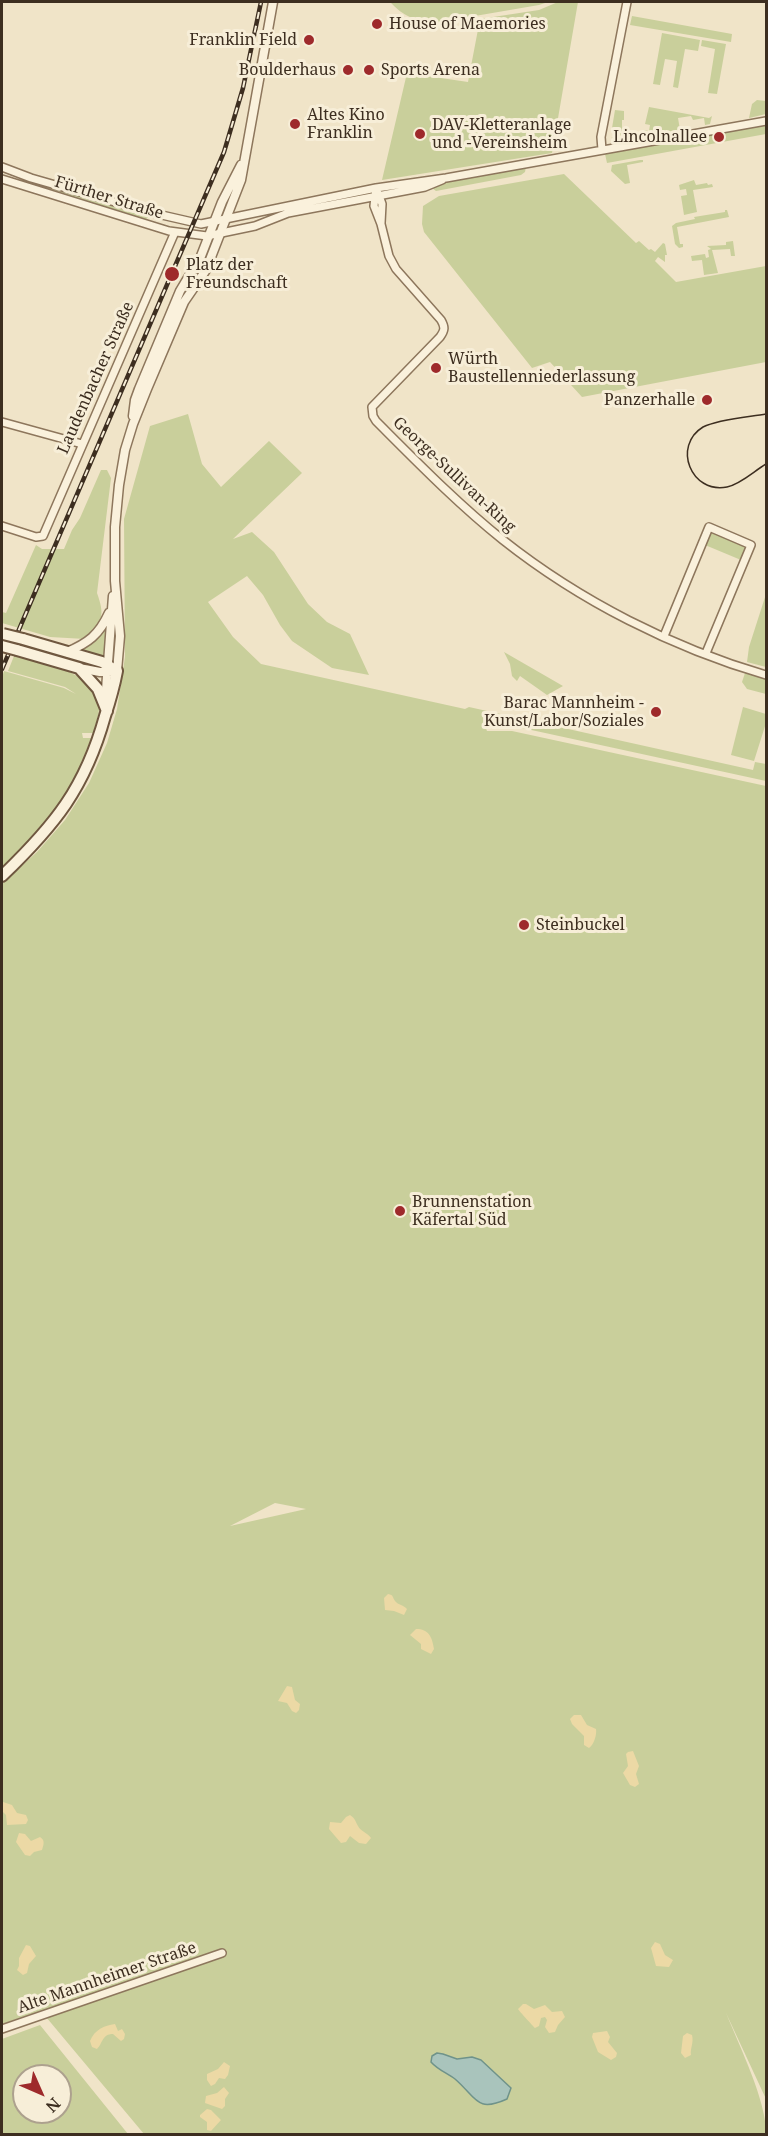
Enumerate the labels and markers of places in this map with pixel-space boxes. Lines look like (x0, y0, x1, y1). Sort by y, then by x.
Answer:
place label: House of Maemories (389, 14, 546, 34)
marker: House of Maemories (370, 17, 384, 31)
place label: Franklin Field (189, 30, 297, 50)
marker: Franklin Field (302, 33, 316, 47)
place label: Boulderhaus (239, 60, 336, 80)
place label: Sports Arena (381, 60, 480, 80)
marker: Boulderhaus (341, 63, 355, 77)
marker: Sports Arena (362, 63, 376, 77)
place label: Altes Kino Franklin (307, 105, 385, 143)
place label: DAV-Kletteranlage und -Vereinsheim (432, 115, 571, 153)
marker: Altes Kino Franklin (288, 117, 302, 131)
marker: DAV-Kletteranlage und -Vereinsheim (413, 127, 427, 141)
place label: Lincolnallee (613, 127, 707, 147)
marker: Lincolnallee (712, 130, 726, 144)
place label: Platz der Freundschaft (186, 255, 288, 293)
marker: Platz der Freundschaft (163, 265, 181, 283)
place label: Würth Baustellenniederlassung (448, 349, 635, 387)
marker: Würth Baustellenniederlassung (429, 361, 443, 375)
place label: Panzerhalle (604, 390, 695, 410)
marker: Panzerhalle (700, 393, 714, 407)
place label: Barac Mannheim - Kunst/Labor/Soziales (484, 693, 644, 731)
marker: Barac Mannheim - Kunst/Labor/Soziales (649, 705, 663, 719)
place label: Steinbuckel (536, 915, 625, 935)
marker: Steinbuckel (517, 918, 531, 932)
place label: Brunnenstation Käfertal Süd (412, 1192, 532, 1230)
marker: Brunnenstation Käfertal Süd (393, 1204, 407, 1218)

